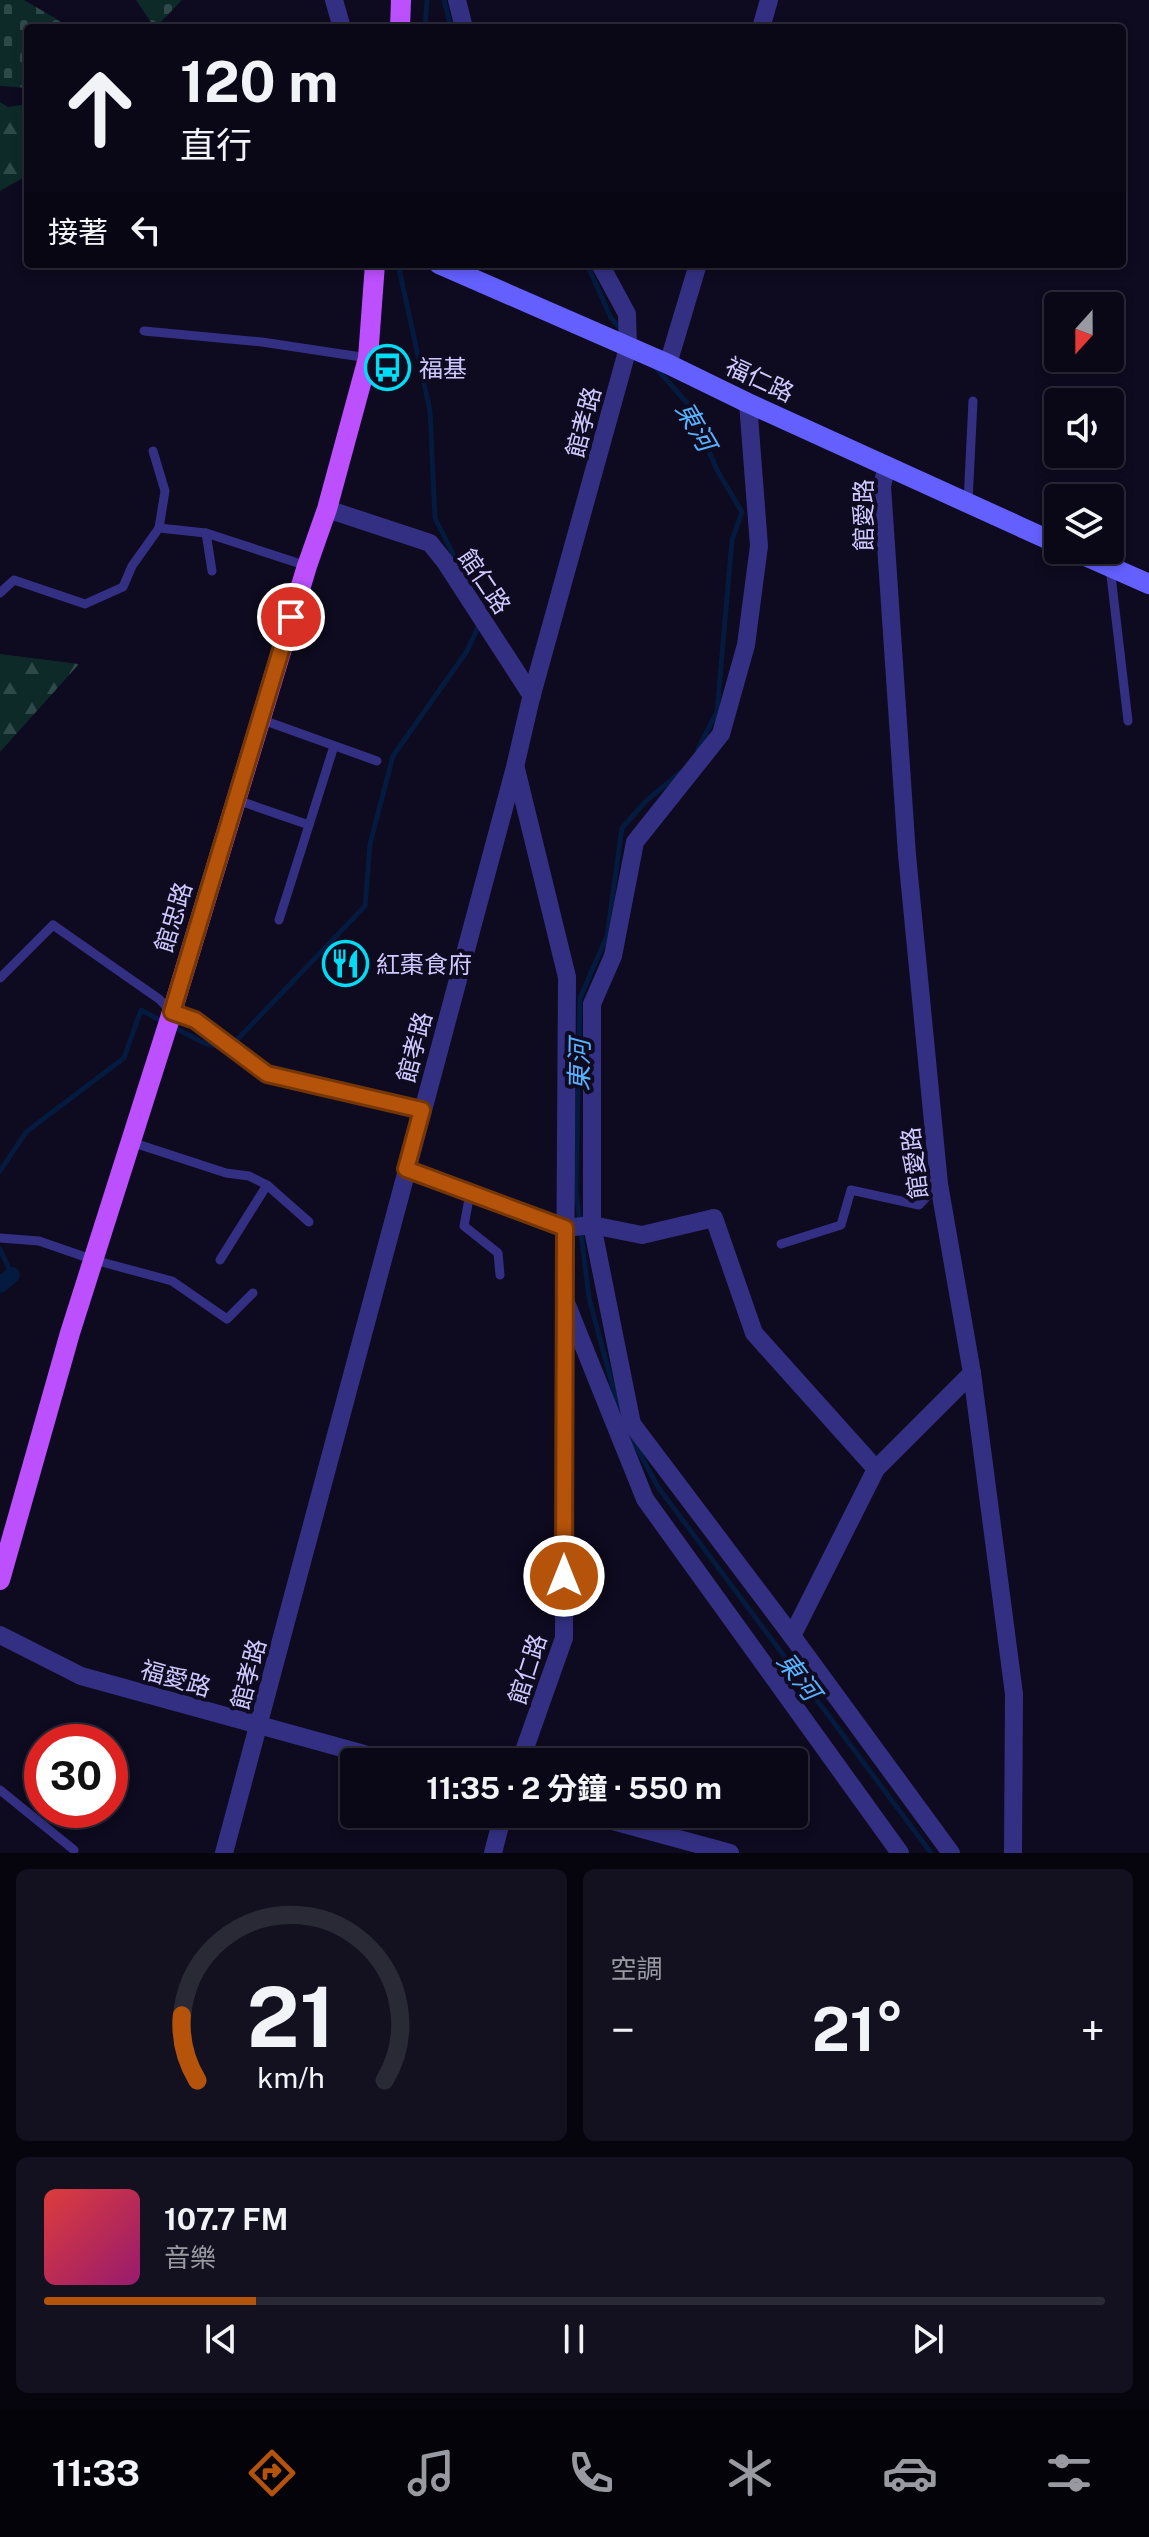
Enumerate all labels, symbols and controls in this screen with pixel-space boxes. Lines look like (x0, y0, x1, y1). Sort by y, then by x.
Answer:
text: 120 m (180, 49, 338, 115)
icon: ahead (48, 56, 152, 160)
text: 直行 (180, 124, 252, 166)
icon: left (124, 208, 168, 252)
text: 接著 (48, 214, 108, 250)
north arrow (1044, 292, 1124, 372)
map controls (1044, 292, 1124, 564)
bus stop icon: 福基 (364, 344, 412, 392)
street label: 福仁路 (721, 351, 799, 407)
place label: 福基 (419, 354, 467, 382)
street label: 館孝路 (560, 384, 606, 460)
button: sound (1044, 388, 1124, 468)
water label: 東河 (670, 396, 725, 461)
street label: 館愛路 (849, 479, 877, 551)
button: layers (1044, 484, 1124, 564)
street label: 館仁路 (453, 543, 517, 619)
pin (257, 583, 325, 651)
icon: arrive (269, 595, 313, 639)
street label: 館忠路 (149, 878, 197, 956)
restaurant icon: 紅棗食府 (321, 940, 369, 988)
place label: 紅棗食府 (376, 950, 472, 978)
street label: 館孝路 (391, 1009, 437, 1085)
water label: 東河 (563, 1034, 595, 1091)
street label: 館愛路 (896, 1126, 932, 1200)
position arrow (522, 1534, 606, 1618)
street label: 館仁路 (503, 1630, 551, 1708)
street label: 館孝路 (225, 1636, 271, 1712)
water label: 東河 (771, 1646, 830, 1710)
street label: 福愛路 (138, 1655, 214, 1701)
speed limit sign: 30 (24, 1724, 128, 1828)
text: 11:35 · 2 分鐘 · 550 m (426, 1770, 722, 1806)
text: 空調 (611, 1953, 663, 1984)
text: 21 (247, 1968, 335, 2066)
text: 21° (812, 1994, 904, 2065)
text: − (611, 2004, 635, 2056)
text: + (1081, 2004, 1105, 2056)
text: km/h (258, 2061, 325, 2094)
text: 107.7 FM (164, 2201, 288, 2237)
text: 音樂 (164, 2242, 216, 2273)
icon: previous (199, 2317, 243, 2361)
icon: pause (552, 2317, 596, 2361)
icon: next (906, 2317, 950, 2361)
icon: directions (244, 2445, 300, 2501)
icon: music (403, 2445, 459, 2501)
icon: phone (563, 2445, 619, 2501)
icon: climate (722, 2445, 778, 2501)
icon: car (882, 2445, 938, 2501)
icon: filters (1041, 2445, 1097, 2501)
text: 11:33 (52, 2452, 140, 2494)

